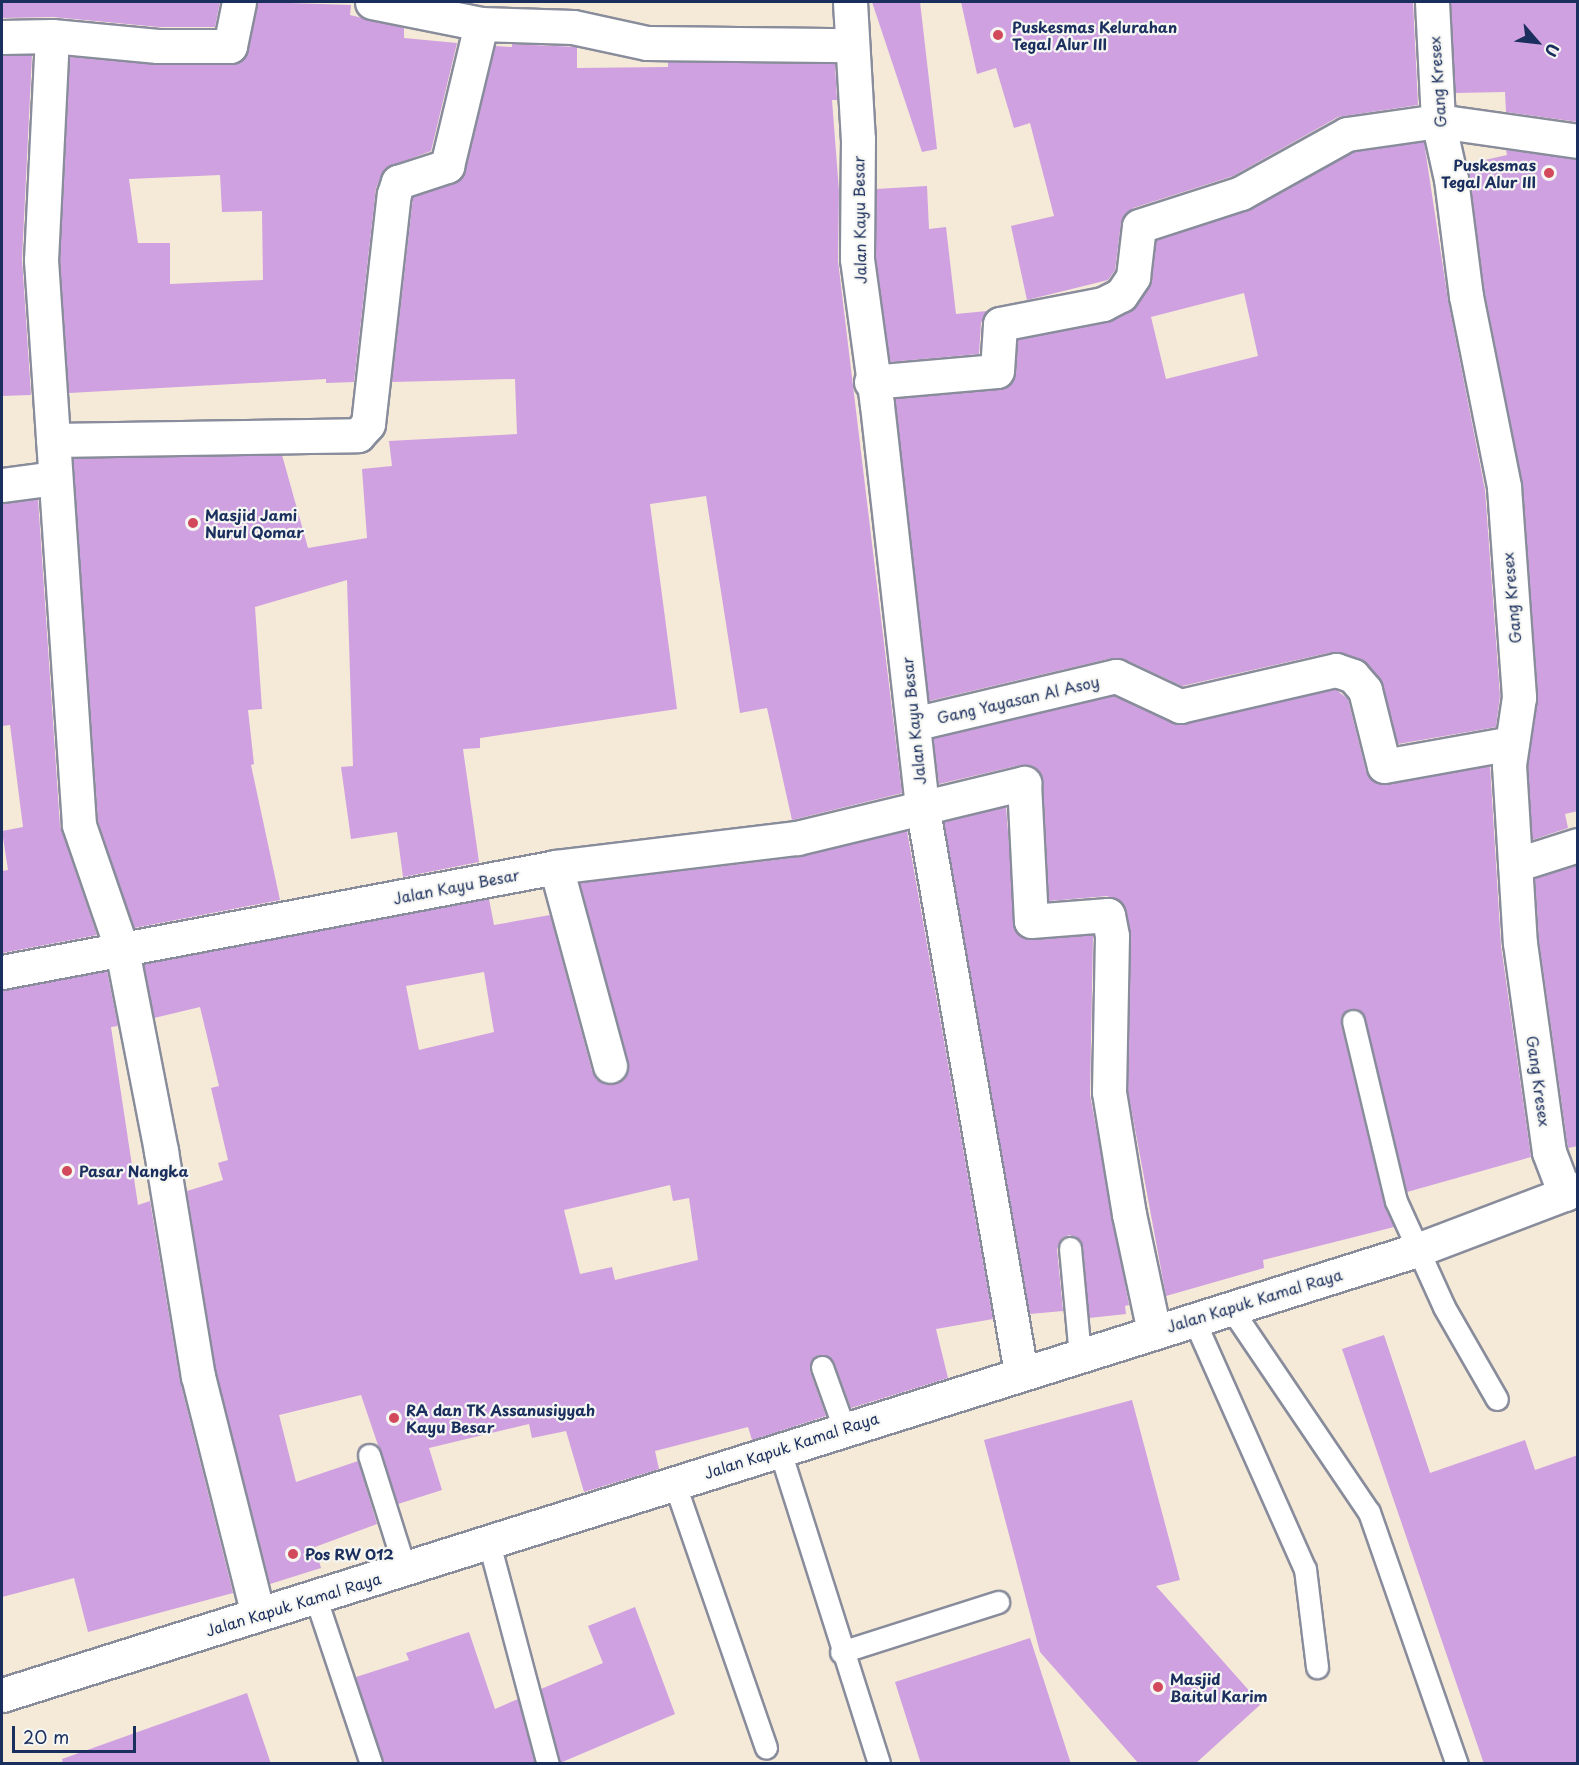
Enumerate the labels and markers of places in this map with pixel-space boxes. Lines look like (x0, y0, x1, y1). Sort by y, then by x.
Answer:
place label: Puskesmas Kelurahan Tegal Alur III (1012, 17, 1178, 52)
marker: Puskesmas Kelurahan Tegal Alur III (989, 26, 1007, 44)
place label: Puskesmas Tegal Alur III (1440, 155, 1536, 190)
marker: Puskesmas Tegal Alur III (1540, 164, 1558, 182)
place label: Masjid Jami Nurul Qomar (205, 505, 304, 540)
marker: Masjid Jami Nurul Qomar (186, 516, 200, 530)
place label: Pasar Nangka (79, 1162, 189, 1180)
marker: Pasar Nangka (60, 1164, 74, 1178)
place label: RA dan TK Assanusiyyah Kayu Besar (406, 1400, 598, 1435)
marker: RA dan TK Assanusiyyah Kayu Besar (387, 1411, 401, 1425)
place label: Pos RW 012 (305, 1545, 395, 1563)
marker: Pos RW 012 (286, 1547, 300, 1561)
place label: Masjid Baitul Karim (1170, 1669, 1268, 1704)
marker: Masjid Baitul Karim (1151, 1680, 1165, 1694)

